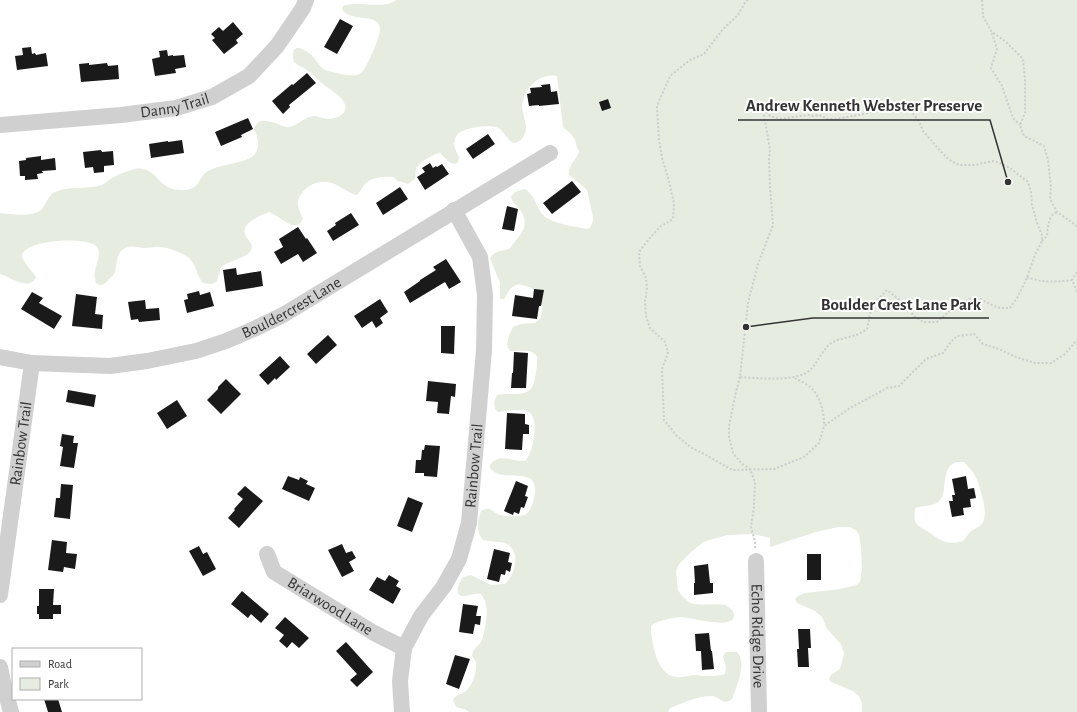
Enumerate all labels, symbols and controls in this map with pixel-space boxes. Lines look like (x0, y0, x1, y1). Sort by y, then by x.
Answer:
street label: Danny Trail (139, 90, 211, 120)
callout: Andrew Kenneth Webster Preserve (738, 91, 990, 120)
text: Andrew Kenneth Webster Preserve (746, 97, 982, 114)
street label: Bouldercrest Lane (239, 274, 344, 341)
callout: Boulder Crest Lane Park (813, 289, 989, 318)
text: Boulder Crest Lane Park (821, 296, 982, 313)
street label: Rainbow Trail (7, 400, 35, 486)
street label: Rainbow Trail (462, 423, 486, 509)
street label: Briarwood Lane (285, 574, 376, 638)
street label: Echo Ridge Drive (748, 584, 767, 688)
legend (12, 648, 142, 700)
text: Road (48, 658, 72, 670)
text: Park (48, 678, 69, 690)

